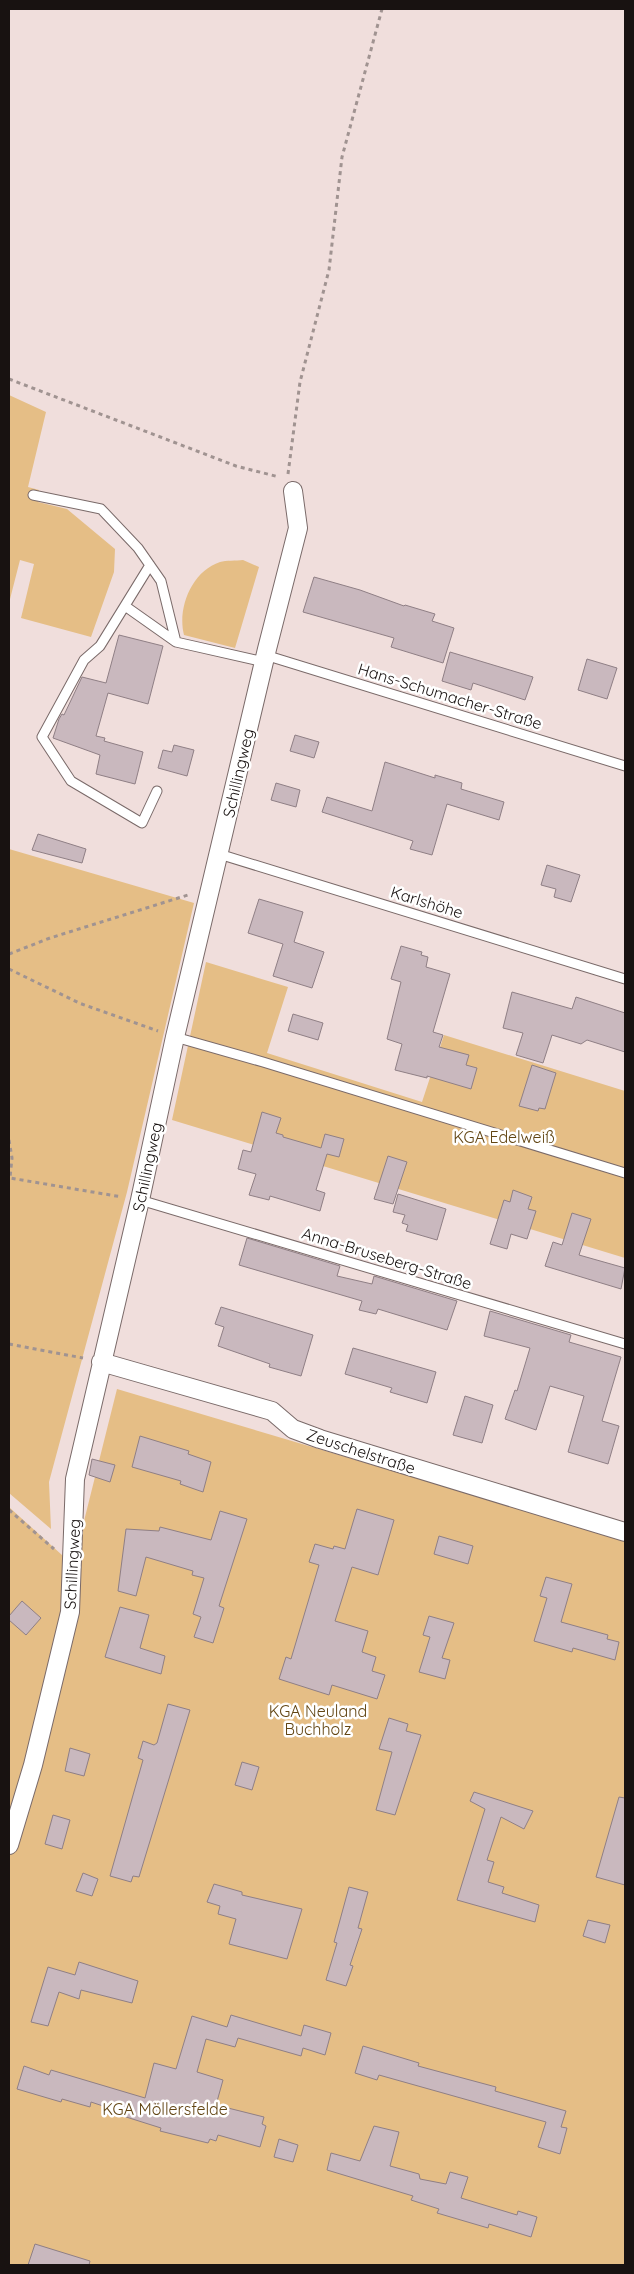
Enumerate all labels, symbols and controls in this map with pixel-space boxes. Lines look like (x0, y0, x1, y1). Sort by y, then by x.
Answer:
street label: Hans-Schumacher-Straße (355, 658, 545, 734)
street label: Schillingweg (218, 727, 258, 819)
street label: Karlshöhe (388, 882, 466, 922)
street label: Schillingweg (128, 1121, 166, 1213)
park label: KGA Edelweiß (453, 1127, 555, 1147)
street label: Anna-Bruseberg-Straße (300, 1223, 474, 1293)
street label: Zeuschelstraße (304, 1424, 418, 1478)
street label: Schillingweg (60, 1518, 84, 1610)
park label: KGA Neuland Buchholz (269, 1701, 367, 1739)
park label: KGA Möllersfelde (102, 2099, 228, 2119)

